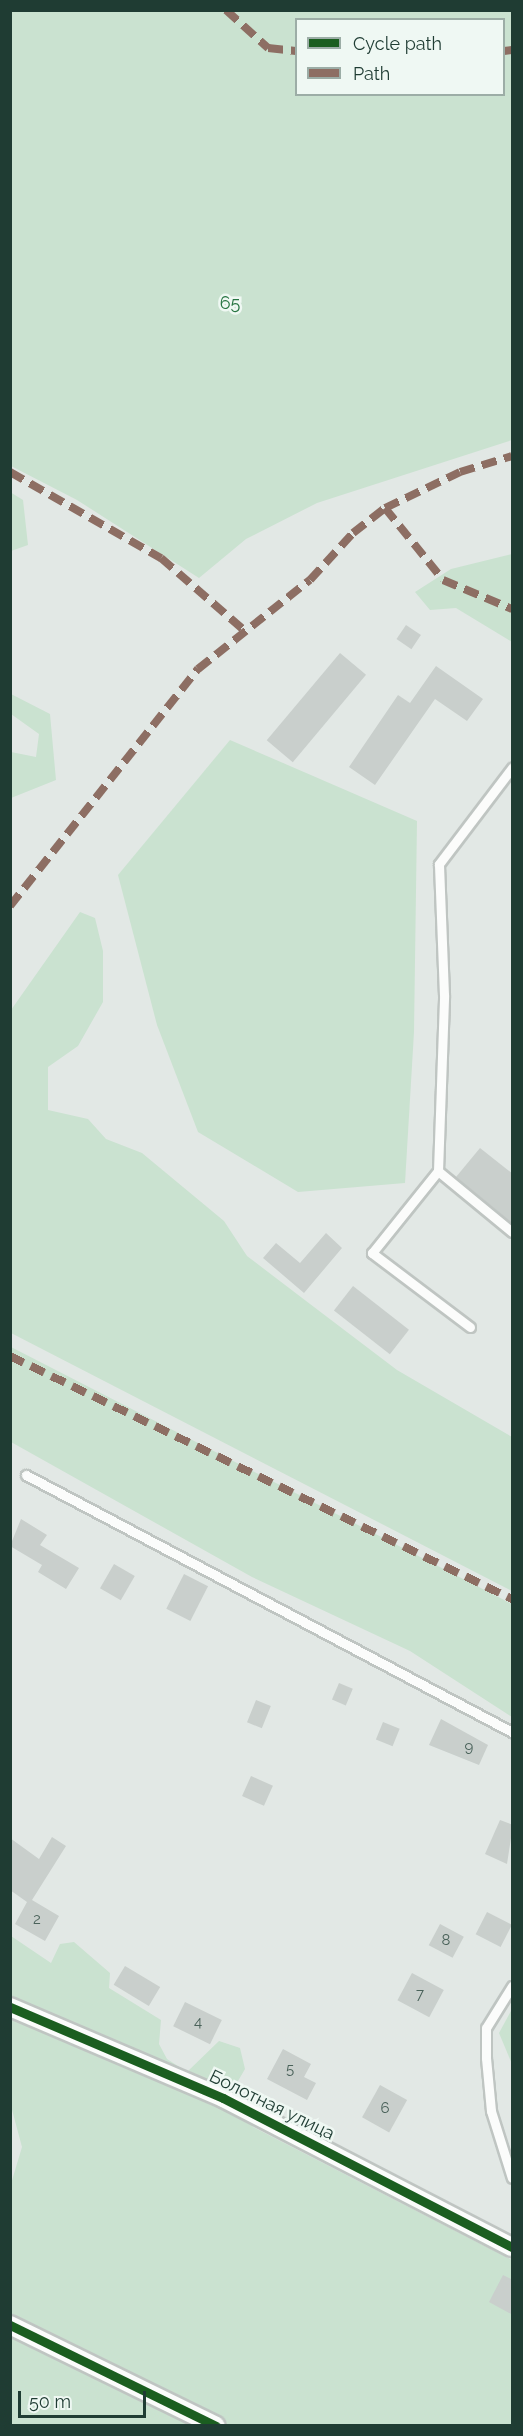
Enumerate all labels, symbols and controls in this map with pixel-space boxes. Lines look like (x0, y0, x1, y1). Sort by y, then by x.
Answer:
legend (295, 18, 505, 96)
text: Cycle path (353, 33, 442, 54)
text: Path (353, 63, 390, 84)
park label: 65 (220, 292, 240, 314)
house number: 9 (465, 1739, 473, 1757)
house number: 2 (33, 1911, 41, 1929)
house number: 8 (442, 1932, 450, 1950)
house number: 7 (416, 1986, 424, 2004)
house number: 4 (194, 2014, 202, 2032)
house number: 5 (286, 2061, 294, 2079)
street label: Болотная улица (206, 2065, 338, 2145)
house number: 6 (380, 2100, 390, 2118)
scale bar (21, 2379, 148, 2417)
text: 50 m (29, 2391, 71, 2412)

